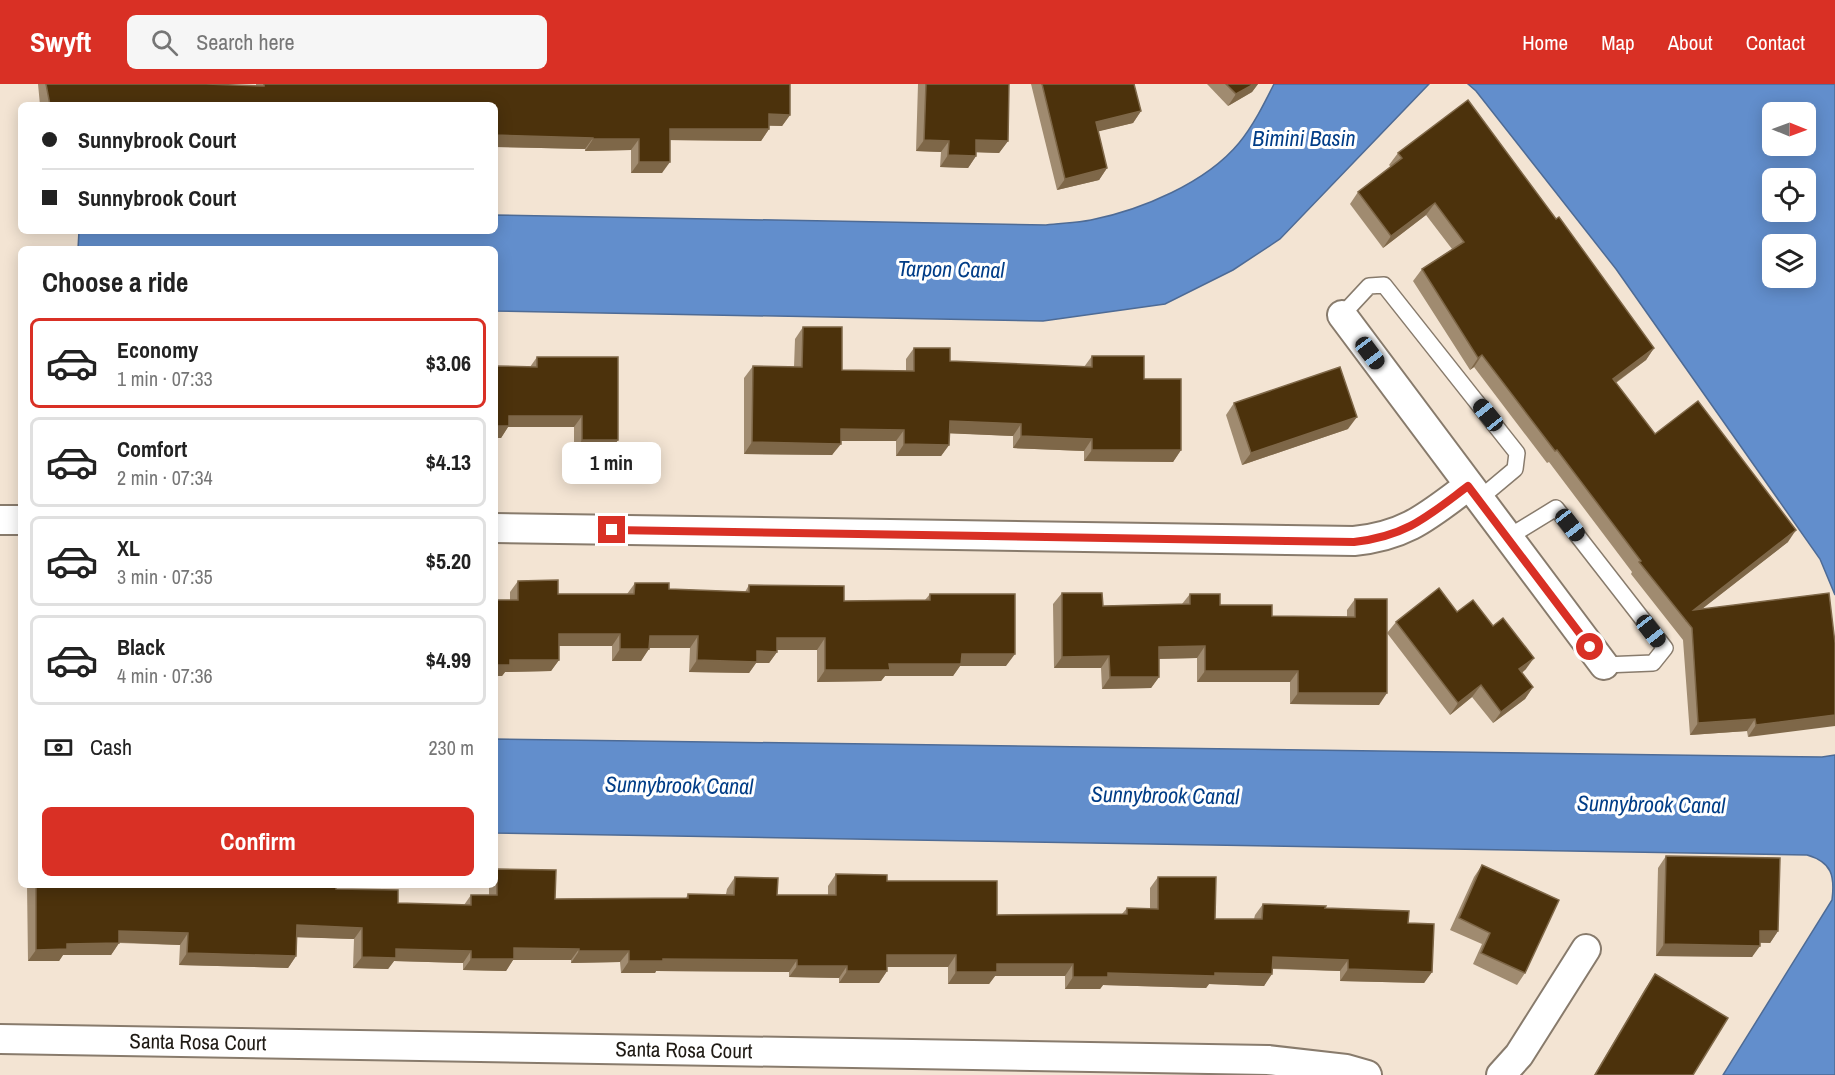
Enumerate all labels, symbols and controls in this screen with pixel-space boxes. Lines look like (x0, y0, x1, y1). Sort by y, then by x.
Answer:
search box (127, 15, 547, 69)
text: Swyft (30, 23, 91, 61)
icon: search (148, 26, 181, 59)
text: Search here (196, 27, 295, 57)
text: Home (1522, 28, 1568, 57)
text: Map (1601, 28, 1635, 57)
text: About (1668, 28, 1713, 57)
text: Contact (1746, 28, 1805, 57)
north arrow (1762, 102, 1816, 156)
map controls (1762, 102, 1816, 288)
water label: Bimini Basin (1252, 123, 1356, 153)
text: Sunnybrook Court (78, 125, 236, 155)
button: locate (1762, 168, 1816, 222)
text: Sunnybrook Court (78, 183, 236, 213)
button: layers (1762, 234, 1816, 288)
water label: Tarpon Canal (897, 253, 1006, 285)
text: Choose a ride (42, 264, 188, 300)
car (1352, 333, 1388, 373)
text: Economy (117, 335, 198, 365)
icon: car (45, 336, 99, 390)
text: $3.06 (426, 348, 471, 378)
text: 1 min · 07:33 (117, 365, 213, 392)
car (1470, 395, 1506, 435)
text: Comfort (117, 434, 187, 464)
icon: car (45, 435, 99, 489)
callout: 1 min (562, 443, 662, 485)
text: $4.13 (426, 447, 471, 477)
text: 1 min (590, 449, 633, 476)
text: 2 min · 07:34 (117, 464, 213, 491)
car (1552, 505, 1588, 545)
route end (598, 516, 625, 543)
text: XL (117, 533, 140, 563)
icon: car (45, 534, 99, 588)
text: $5.20 (426, 546, 471, 576)
text: 3 min · 07:35 (117, 563, 213, 590)
car (1633, 611, 1669, 651)
text: Black (117, 632, 165, 662)
icon: car (45, 633, 99, 687)
route start (1576, 633, 1603, 660)
text: $4.99 (426, 645, 471, 675)
text: 4 min · 07:36 (117, 662, 213, 689)
icon: cash (42, 731, 75, 764)
text: Cash (90, 732, 132, 762)
text: 230 m (428, 734, 474, 761)
water label: Sunnybrook Canal (605, 769, 754, 801)
water label: Sunnybrook Canal (1091, 779, 1240, 811)
water label: Sunnybrook Canal (1577, 788, 1726, 820)
button: Confirm (42, 807, 474, 876)
street label: Santa Rosa Court (129, 1026, 267, 1057)
street label: Santa Rosa Court (615, 1034, 753, 1065)

